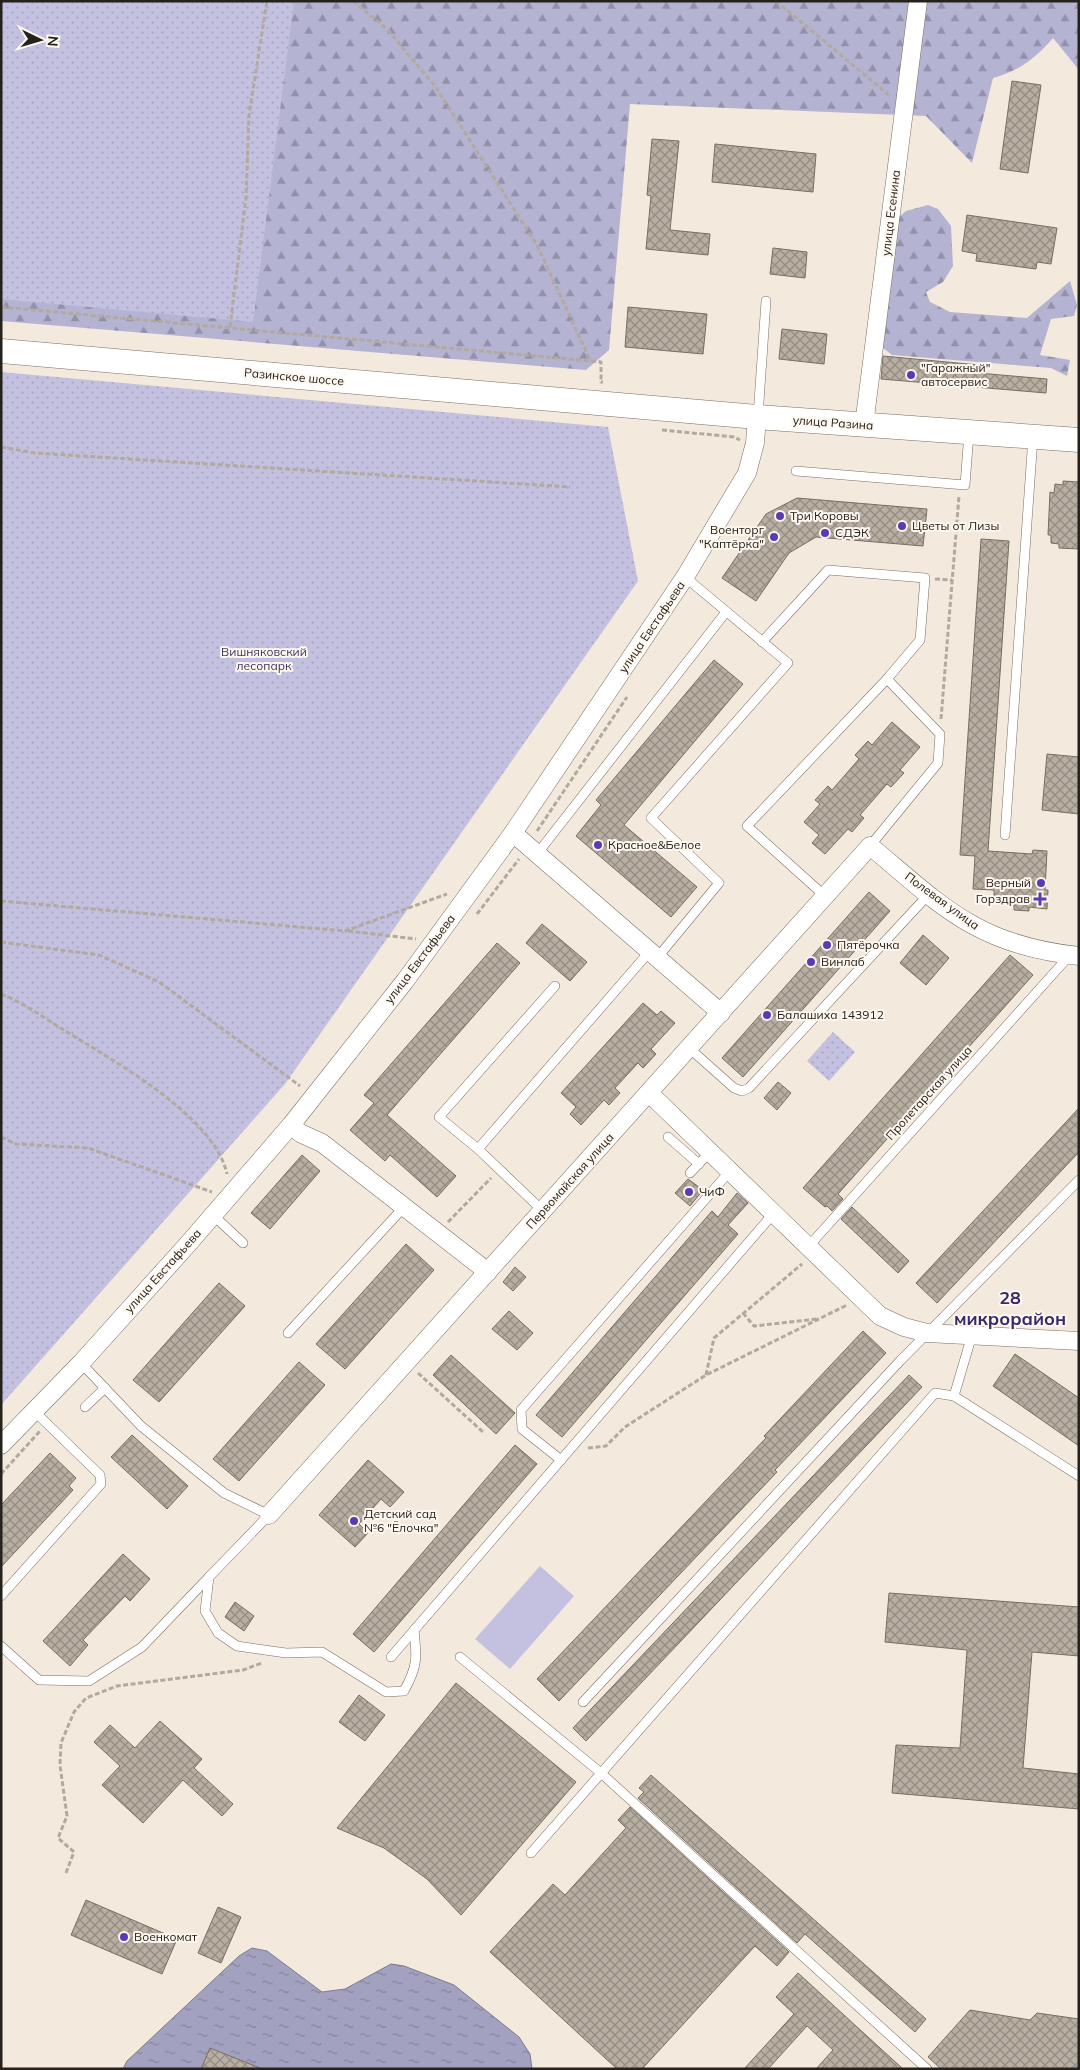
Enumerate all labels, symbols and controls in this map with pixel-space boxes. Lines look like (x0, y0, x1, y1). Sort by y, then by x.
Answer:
north arrow (15, 15, 65, 65)
text: N (44, 35, 62, 47)
street label: улица Есенина (878, 169, 903, 257)
place label: "Гаражный" автосервис (921, 360, 990, 389)
street label: Разинское шоссе (243, 365, 345, 388)
marker: "Гаражный" автосервис (905, 369, 917, 381)
street label: улица Разина (792, 412, 874, 433)
place label: Три Коровы (790, 508, 859, 523)
marker: Три Коровы (774, 510, 786, 522)
place label: Цветы от Лизы (912, 518, 999, 533)
marker: Цветы от Лизы (896, 520, 908, 532)
place label: Военторг "Каптёрка" (699, 522, 765, 551)
place label: СДЭК (835, 525, 869, 540)
marker: СДЭК (819, 527, 831, 539)
marker: Военторг "Каптёрка" (768, 531, 780, 543)
street label: улица Евстафьева (615, 578, 688, 676)
park label: Вишняковский лесопарк (221, 644, 307, 673)
place label: Красное&Белое (608, 837, 701, 852)
marker: Красное&Белое (592, 839, 604, 851)
street label: Полевая улица (902, 869, 982, 933)
place label: Верный (986, 875, 1031, 890)
marker: Верный (1035, 877, 1047, 889)
place label: Горздрав (976, 891, 1030, 906)
marker: Горздрав (1034, 893, 1046, 905)
street label: улица Евстафьева (381, 911, 458, 1006)
place label: Пятёрочка (837, 937, 900, 952)
marker: Пятёрочка (821, 939, 833, 951)
place label: Винлаб (821, 954, 865, 969)
marker: Винлаб (805, 956, 817, 968)
place label: Балашиха 143912 (777, 1007, 884, 1022)
marker: Балашиха 143912 (761, 1009, 773, 1021)
street label: Пролетарская улица (882, 1042, 975, 1143)
street label: Первомайская улица (523, 1130, 617, 1232)
place label: ЧиФ (699, 1184, 725, 1199)
marker: ЧиФ (683, 1186, 695, 1198)
street label: улица Евстафьева (121, 1226, 204, 1316)
district label: 28 микрорайон (954, 1286, 1066, 1330)
place label: Детский сад №6 "Ёлочка" (364, 1506, 438, 1535)
marker: Детский сад №6 "Ёлочка" (348, 1515, 360, 1527)
place label: Военкомат (134, 1929, 198, 1944)
marker: Военкомат (118, 1931, 130, 1943)

